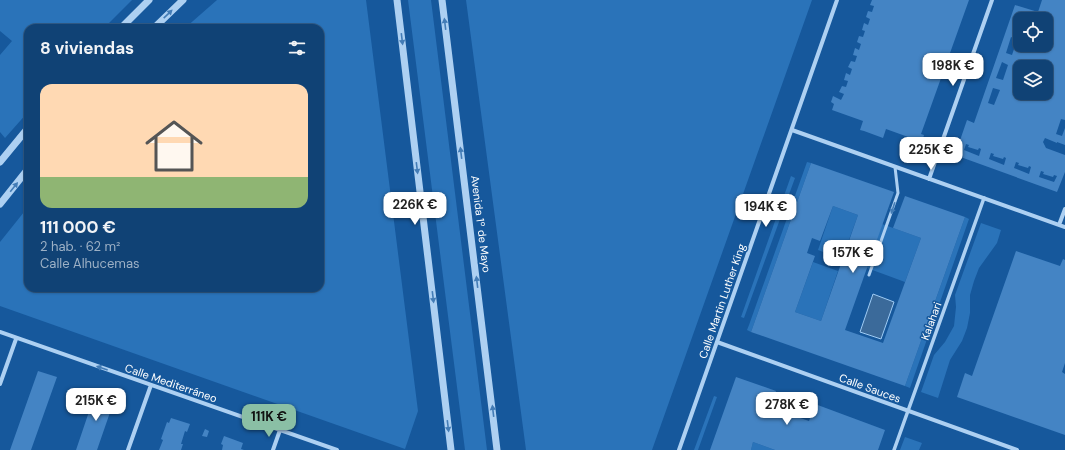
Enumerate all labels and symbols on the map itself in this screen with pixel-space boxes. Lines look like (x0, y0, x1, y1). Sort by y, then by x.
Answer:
one-way arrow (163, 9, 173, 19)
one-way arrow (442, 18, 448, 30)
one-way arrow (399, 33, 405, 45)
pin: 198K € (920, 53, 986, 87)
pin: 225K € (898, 137, 964, 171)
one-way arrow (458, 147, 464, 159)
one-way arrow (414, 162, 421, 174)
street label: Avenida 1º de Mayo (468, 175, 494, 273)
one-way arrow (10, 181, 18, 192)
pin: 226K € (382, 192, 448, 226)
pin: 194K € (733, 194, 799, 228)
one-way arrow (889, 203, 895, 215)
pin: 157K € (820, 240, 886, 274)
street label: Calle Martin Luther King (696, 242, 748, 360)
one-way arrow (474, 276, 480, 288)
one-way arrow (430, 291, 436, 303)
street label: Kalahari (918, 300, 944, 342)
street label: Calle Mediterráneo (123, 361, 219, 405)
one-way arrow (95, 365, 107, 371)
street label: Calle Sauces (837, 370, 903, 406)
pin: 215K € (63, 388, 129, 422)
pin: 278K € (754, 392, 820, 426)
pin: 111K € (236, 404, 302, 438)
one-way arrow (489, 405, 496, 417)
one-way arrow (445, 420, 451, 432)

